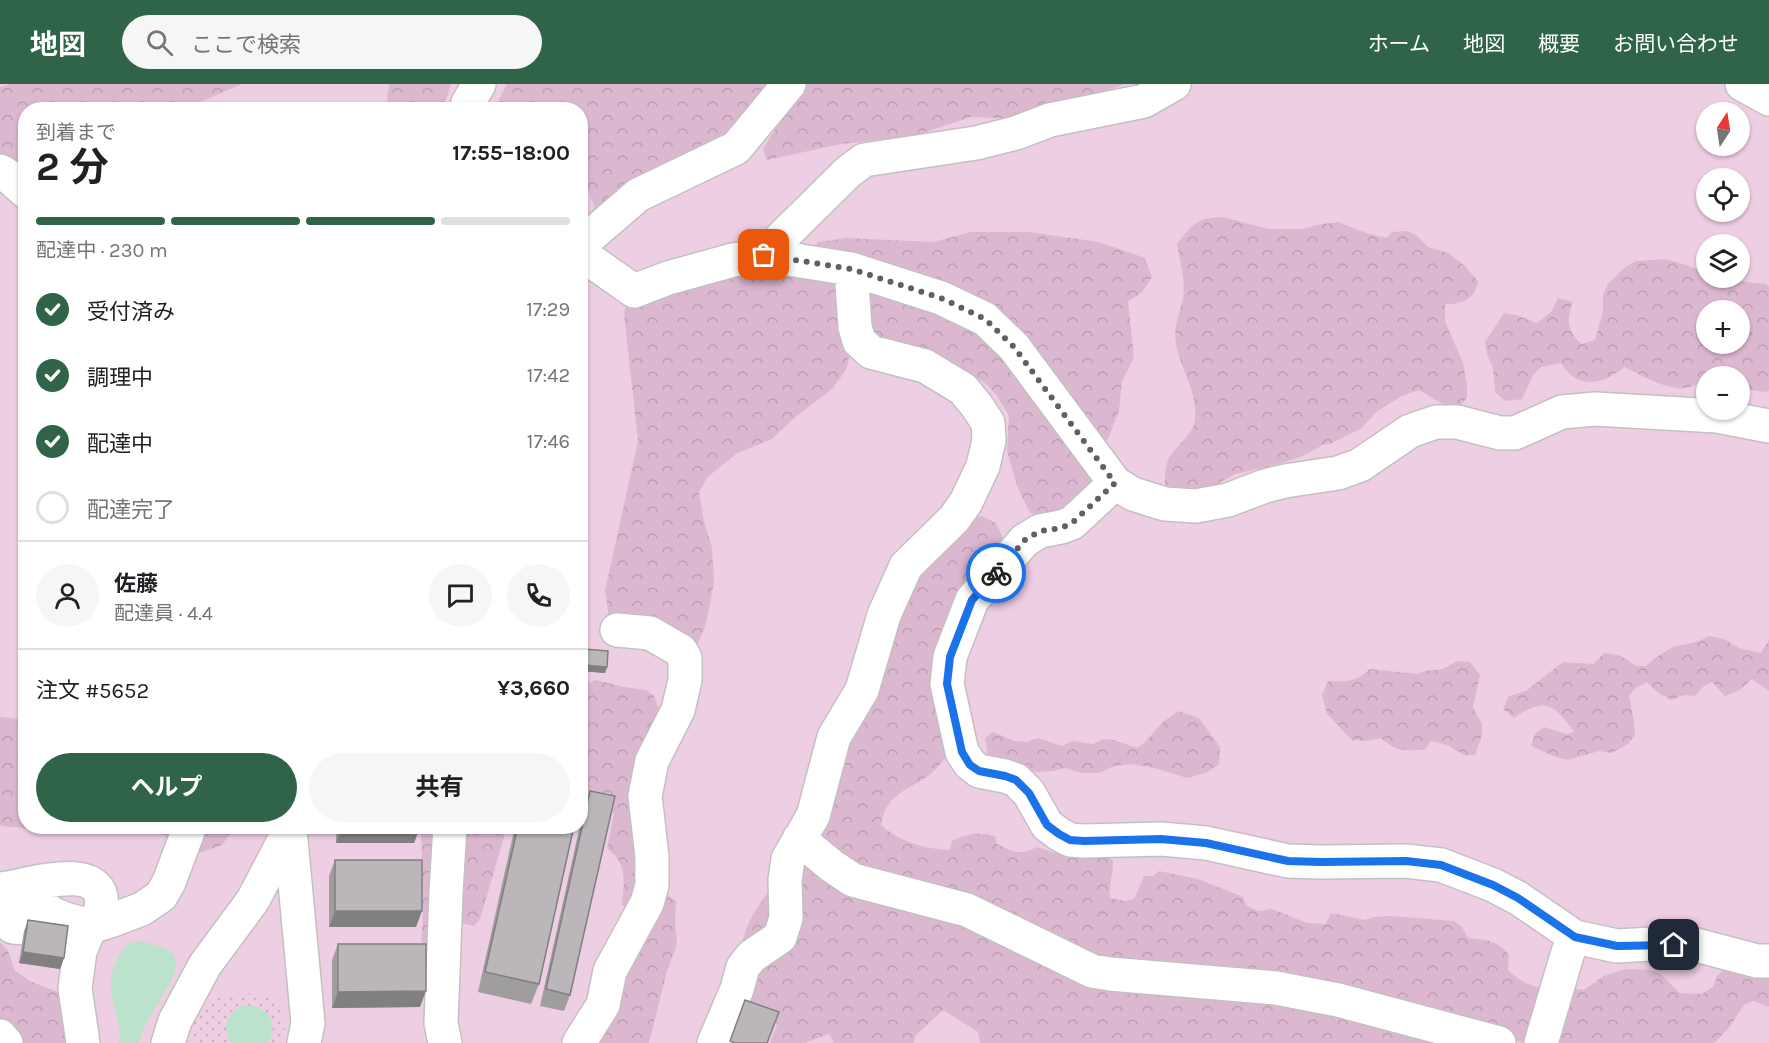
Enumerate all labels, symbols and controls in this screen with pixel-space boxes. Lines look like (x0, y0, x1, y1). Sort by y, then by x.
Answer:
search box (122, 15, 542, 69)
icon: search (143, 26, 176, 59)
text: 地図 (30, 28, 86, 61)
text: ここで検索 (191, 32, 301, 58)
text: ホーム (1368, 32, 1430, 56)
text: 地図 (1463, 32, 1505, 56)
text: 概要 (1538, 32, 1580, 56)
text: お問い合わせ (1613, 32, 1739, 56)
north arrow (1696, 102, 1750, 156)
map controls (1696, 102, 1750, 420)
text: 到着まで (36, 121, 116, 144)
text: 17:55–18:00 (452, 140, 570, 166)
text: 2 分 (36, 144, 108, 190)
button: locate (1696, 168, 1750, 222)
pin (738, 229, 789, 280)
button: layers (1696, 234, 1750, 288)
icon: bag (747, 238, 780, 271)
text: 配達中 · 230 m (36, 239, 168, 262)
icon: check (36, 293, 69, 326)
text: 17:29 (526, 298, 570, 321)
text: 受付済み (87, 299, 175, 325)
button: + (1696, 300, 1750, 354)
icon: check (36, 359, 69, 392)
text: 17:42 (527, 364, 570, 387)
text: 調理中 (87, 365, 153, 391)
button: − (1696, 366, 1750, 420)
icon: check (36, 425, 69, 458)
text: 17:46 (527, 430, 570, 453)
text: 配達中 (87, 431, 153, 457)
text: 配達完了 (87, 497, 175, 523)
courier (966, 543, 1026, 603)
icon: bike (980, 557, 1013, 590)
button: person (36, 564, 99, 627)
button: chat (429, 564, 492, 627)
button: phone (507, 564, 570, 627)
text: 佐藤 (114, 571, 158, 597)
text: 配達員 · 4.4 (114, 602, 213, 625)
text: ¥3,660 (497, 675, 570, 701)
text: 注文 #5652 (36, 678, 149, 704)
button: ヘルプ (36, 753, 297, 822)
button: 共有 (309, 753, 570, 822)
pin (1648, 919, 1699, 970)
icon: home (1657, 928, 1690, 961)

